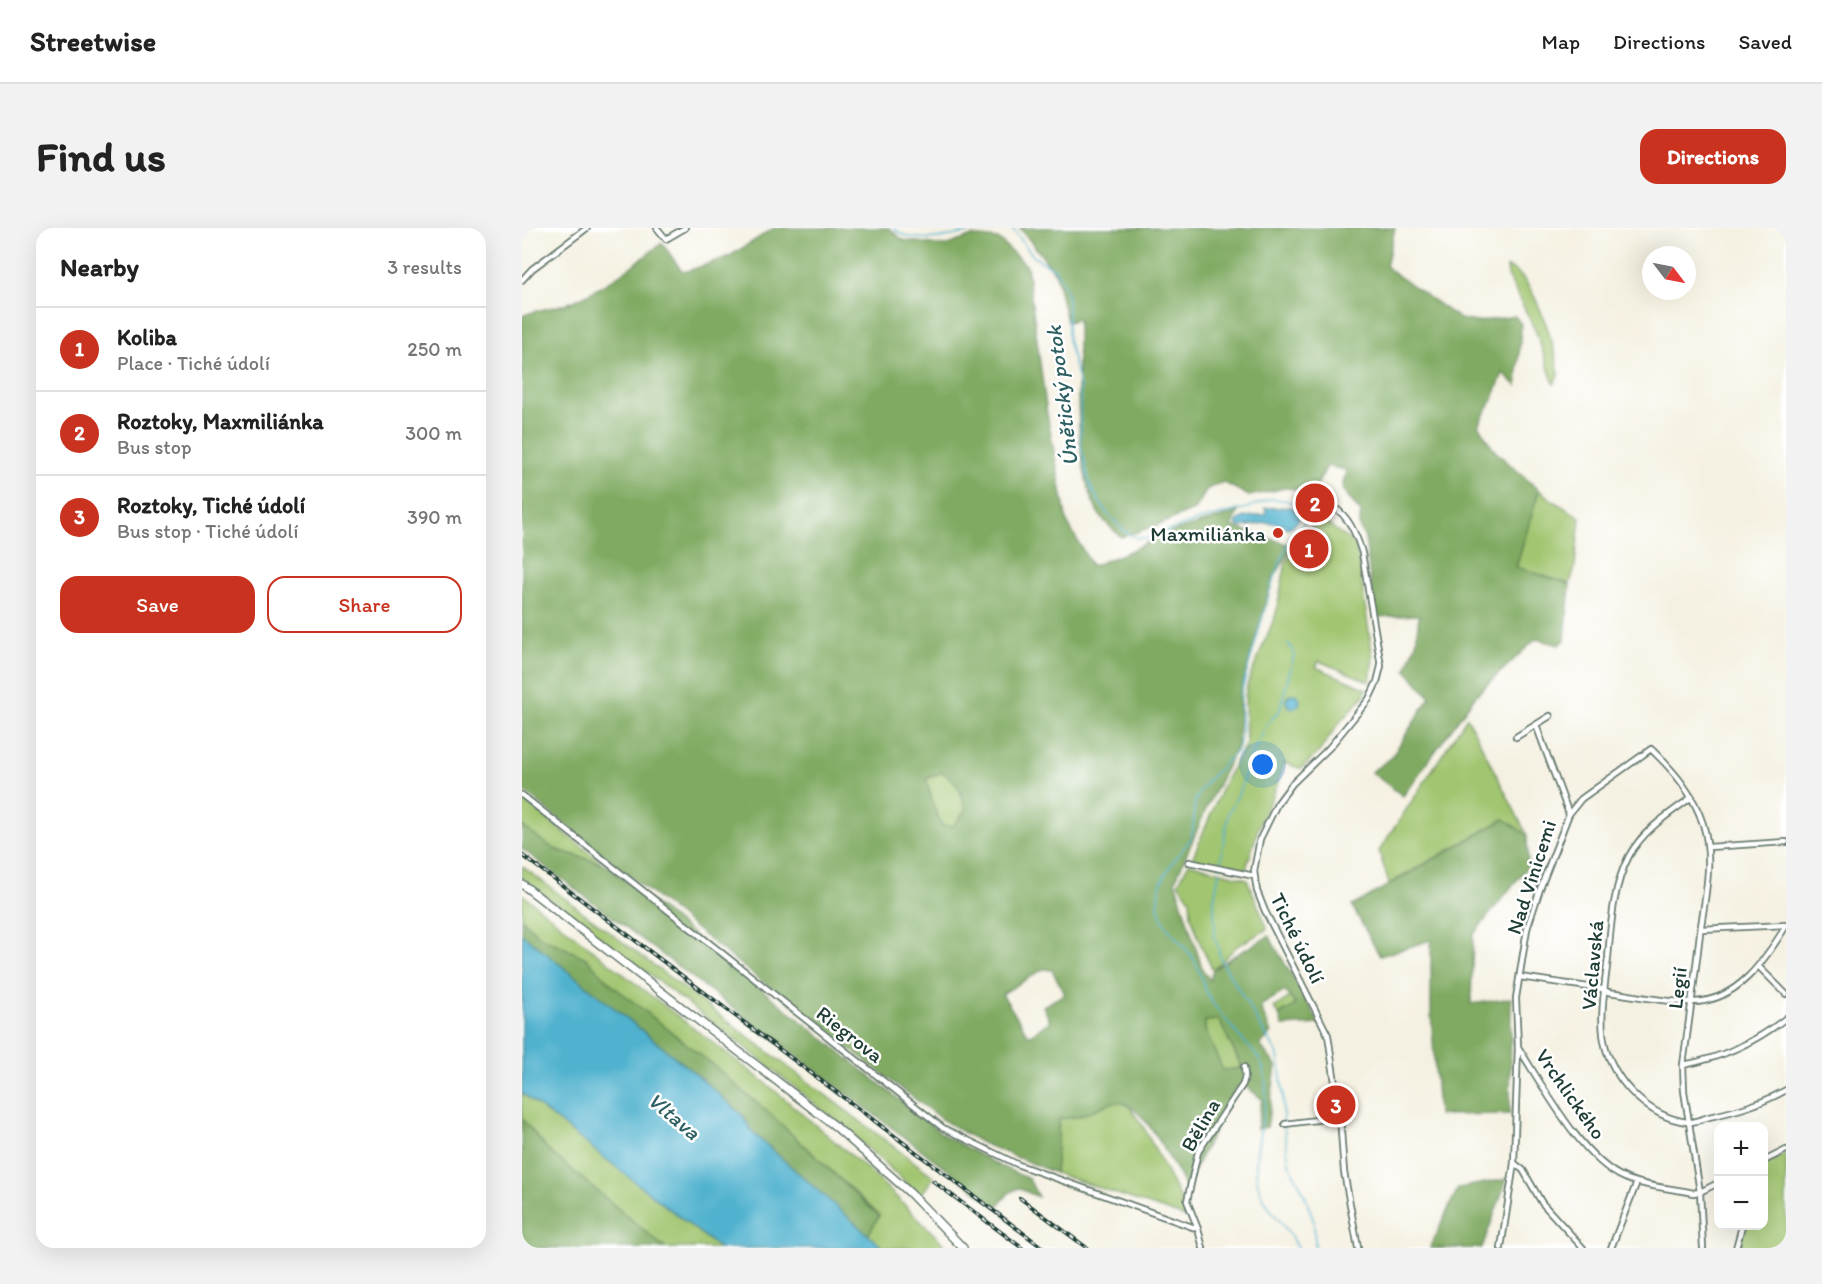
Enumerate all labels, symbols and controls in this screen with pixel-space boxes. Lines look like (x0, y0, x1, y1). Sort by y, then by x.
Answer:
text: Streetwise (30, 24, 156, 58)
text: Map (1542, 29, 1580, 54)
text: Directions (1613, 29, 1705, 54)
text: Saved (1738, 29, 1792, 54)
button: Directions (1640, 129, 1786, 184)
text: Find us (36, 131, 166, 182)
north arrow (1642, 246, 1696, 300)
text: Nearby (60, 251, 139, 283)
text: 3 results (387, 255, 462, 279)
water label: Únětický potok (1040, 323, 1084, 468)
text: Koliba (117, 324, 177, 351)
text: 1 (75, 337, 84, 361)
text: 250 m (407, 337, 462, 361)
text: Place · Tiché údolí (117, 351, 270, 375)
text: Roztoky, Maxmiliánka (117, 408, 324, 435)
text: 2 (74, 421, 85, 445)
text: 300 m (405, 421, 462, 445)
text: Bus stop (117, 435, 192, 459)
pin: 2 (1296, 480, 1334, 526)
text: Roztoky, Tiché údolí (117, 492, 305, 519)
text: 3 (74, 505, 85, 529)
text: 390 m (407, 505, 462, 529)
text: Bus stop · Tiché údolí (117, 519, 298, 543)
place label: Maxmiliánka (1150, 521, 1266, 546)
marker: Maxmiliánka (1271, 526, 1285, 540)
pin: 1 (1290, 526, 1328, 572)
button: Save (60, 576, 255, 633)
button: Share (267, 576, 462, 633)
your location (1248, 750, 1277, 779)
street label: Nad Vinicemi (1501, 817, 1561, 937)
street label: Tiché údolí (1265, 889, 1331, 988)
street label: Václavská (1576, 919, 1608, 1011)
street label: Legií (1662, 965, 1692, 1010)
street label: Riegrova (812, 1000, 888, 1068)
street label: Vrchlického (1531, 1044, 1611, 1144)
pin: 3 (1316, 1082, 1356, 1128)
water label: Vltava (642, 1086, 707, 1146)
street label: Bělina (1175, 1094, 1225, 1156)
map controls (1714, 1122, 1768, 1230)
button: + (1714, 1122, 1768, 1176)
button: − (1714, 1176, 1768, 1230)

